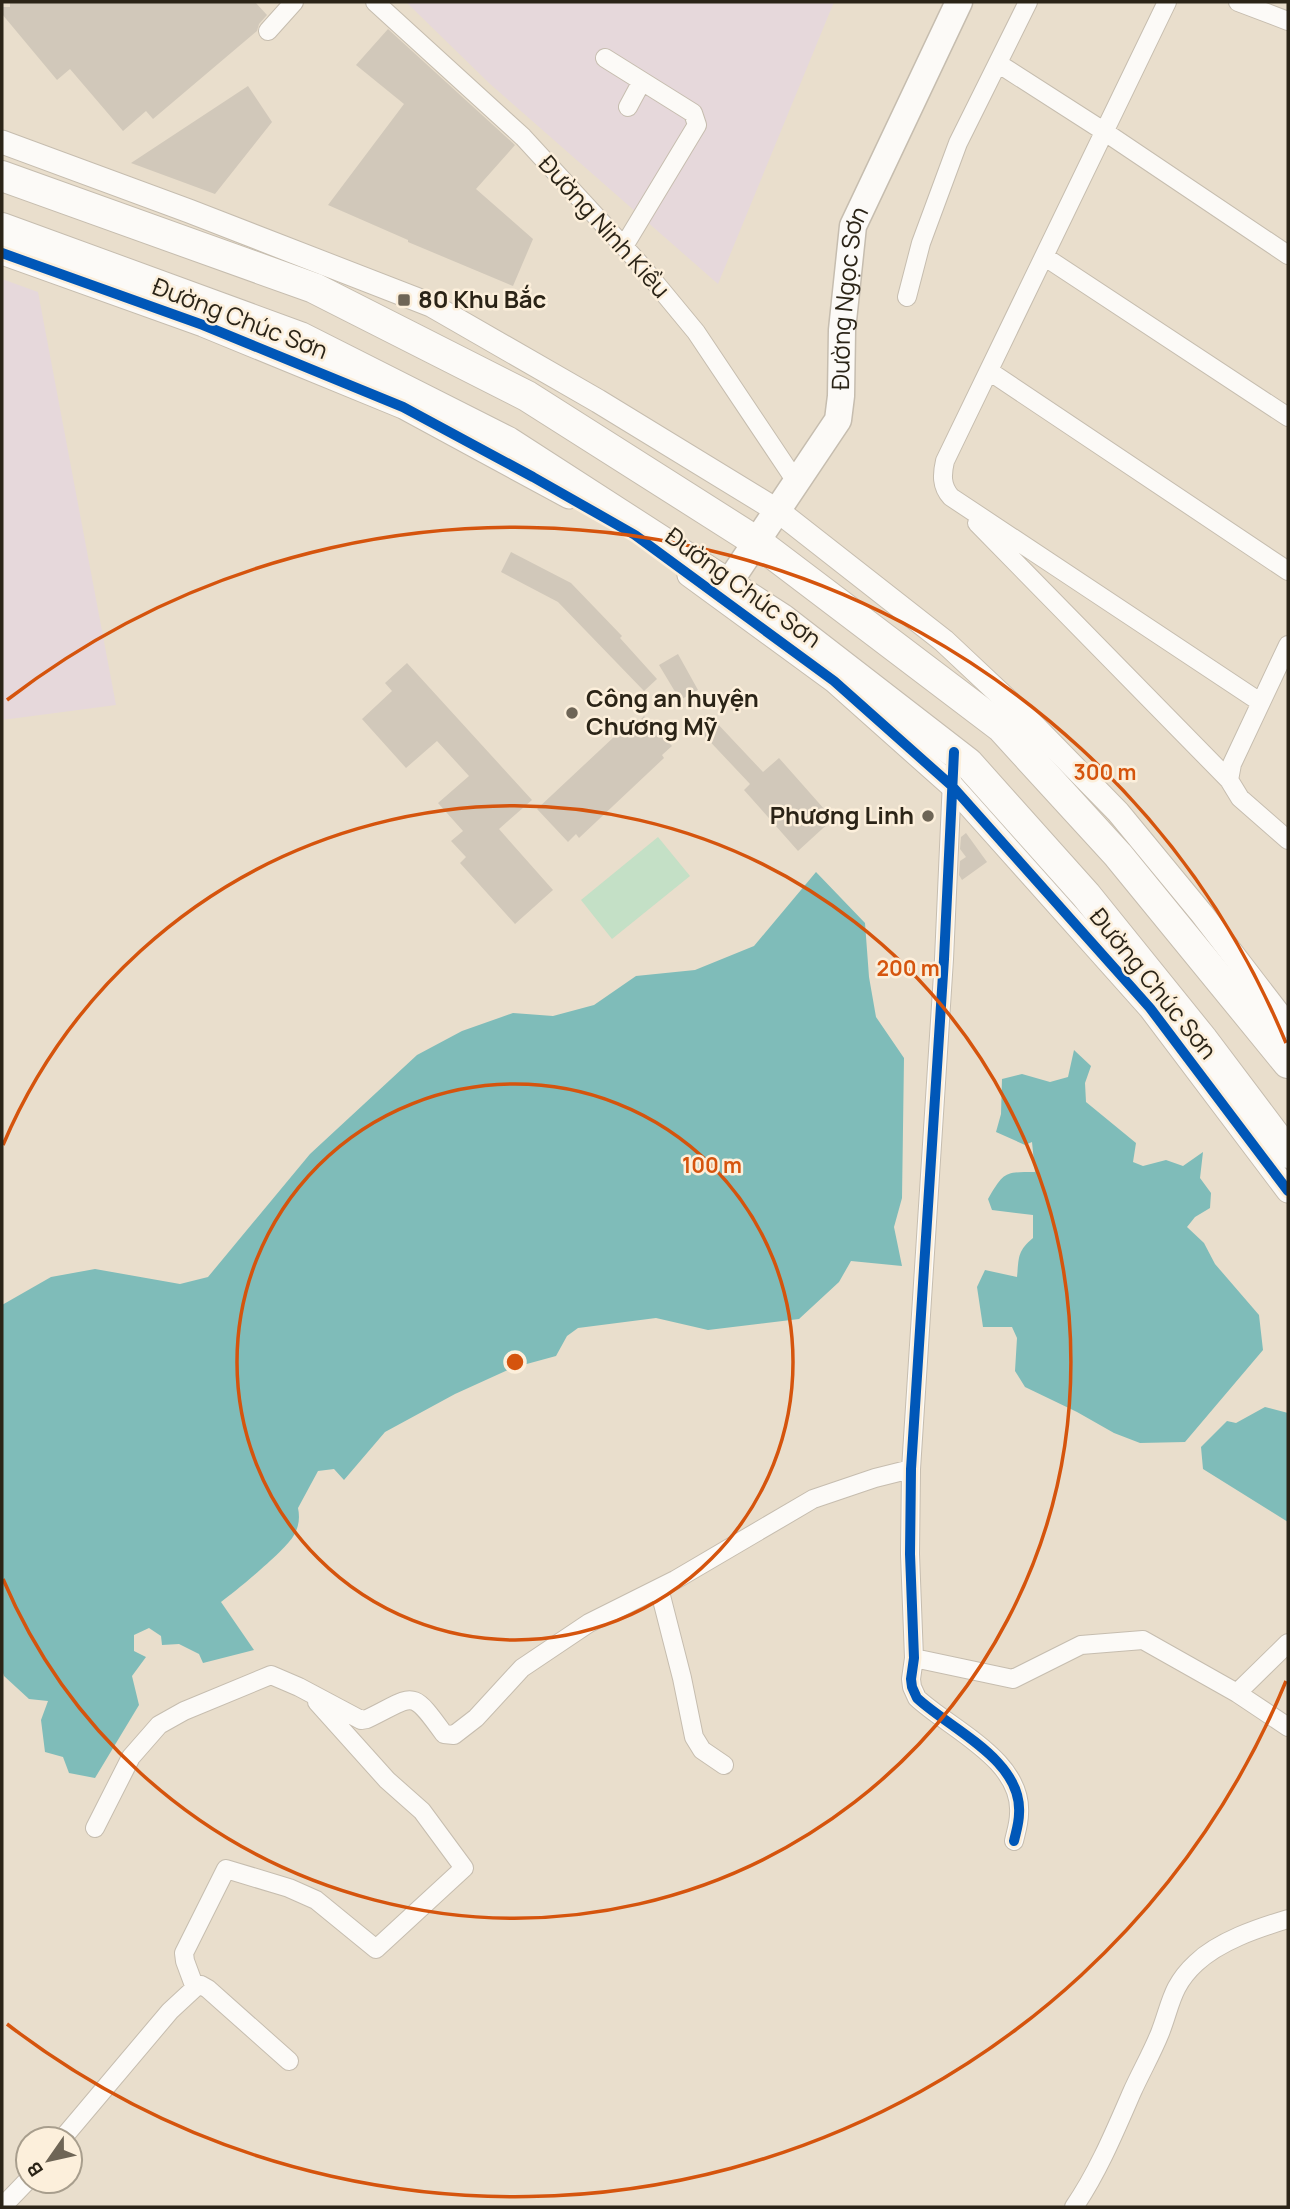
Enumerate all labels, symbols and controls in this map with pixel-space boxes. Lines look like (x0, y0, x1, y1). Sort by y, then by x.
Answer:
street label: Đường Ninh Kiều (532, 147, 678, 305)
street label: Đường Ngọc Sơn (823, 200, 875, 390)
street label: Đường Chúc Sơn (148, 269, 333, 366)
place label: 80 Khu Bắc (418, 282, 547, 315)
marker: 80 Khu Bắc (396, 292, 412, 308)
street label: Đường Chúc Sơn (659, 519, 828, 655)
place label: Công an huyện Chương Mỹ (586, 681, 759, 742)
marker: Công an huyện Chương Mỹ (564, 705, 580, 721)
text: 300 m (1074, 758, 1136, 786)
place label: Phương Linh (770, 798, 914, 831)
marker: Phương Linh (920, 808, 936, 824)
street label: Đường Chúc Sơn (1083, 901, 1225, 1065)
text: 200 m (876, 954, 940, 982)
text: 100 m (682, 1151, 742, 1179)
centre of rings (503, 1350, 527, 1374)
north arrow (14, 2125, 84, 2195)
text: B (21, 2157, 49, 2182)

